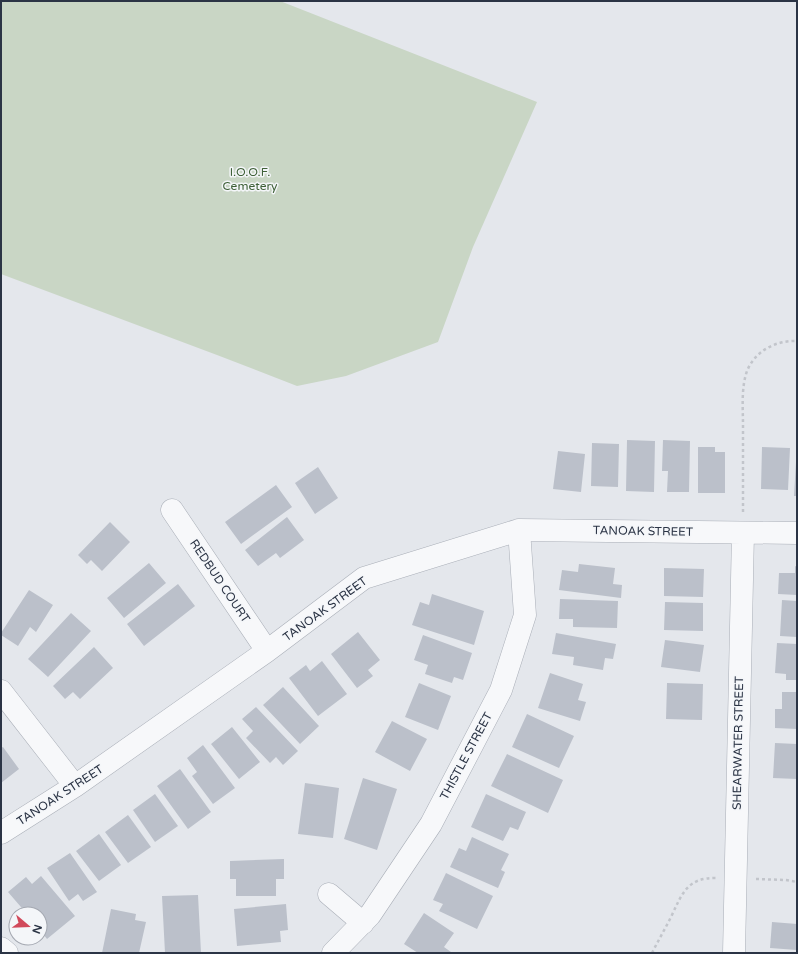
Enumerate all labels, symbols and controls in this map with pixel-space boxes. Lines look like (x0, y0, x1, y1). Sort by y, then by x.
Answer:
park label: I.O.O.F. Cemetery (222, 165, 278, 193)
street label: TANOAK STREET (593, 523, 694, 539)
street label: REDBUD COURT (187, 537, 253, 626)
street label: TANOAK STREET (280, 573, 370, 644)
street label: SHEARWATER STREET (730, 675, 746, 810)
street label: THISTLE STREET (437, 709, 495, 802)
street label: TANOAK STREET (14, 761, 106, 828)
north arrow (8, 906, 48, 946)
text: N (29, 923, 45, 935)

